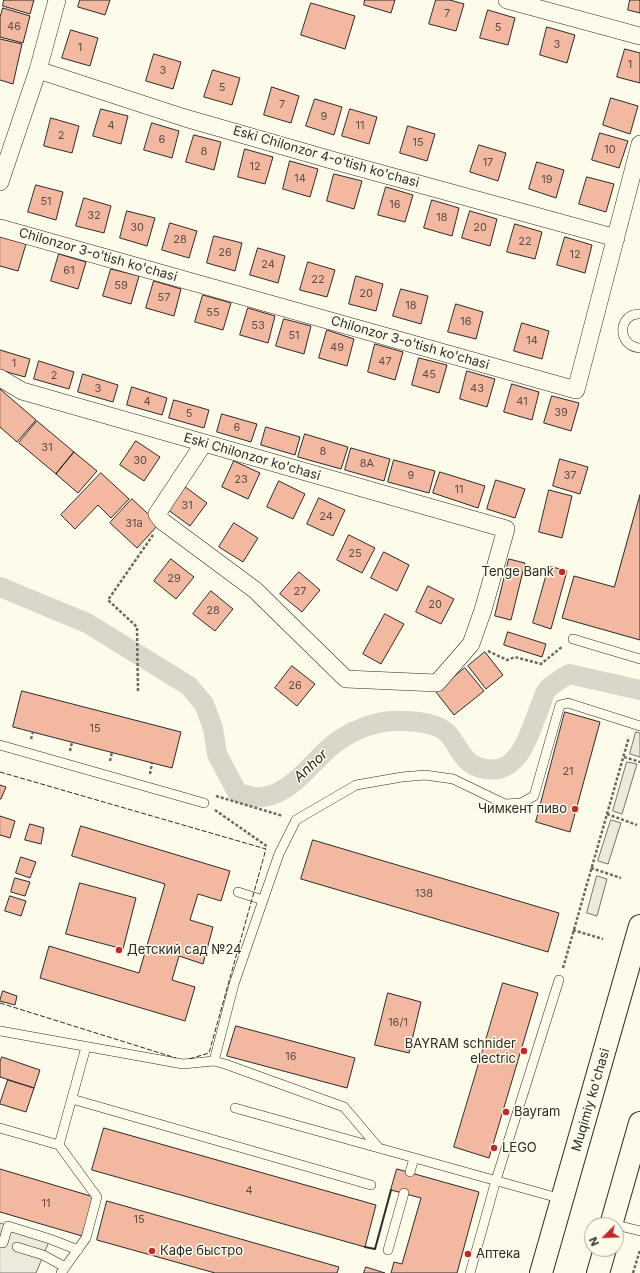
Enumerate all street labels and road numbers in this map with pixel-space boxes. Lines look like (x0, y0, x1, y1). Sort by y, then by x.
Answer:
street label: Eski Chilonzor 4-o'tish ko'chasi (231, 123, 421, 191)
street label: Chilonzor 3-o'tish ko'chasi (17, 225, 179, 285)
street label: Chilonzor 3-o'tish ko'chasi (329, 313, 491, 373)
street label: Eski Chilonzor ko'chasi (182, 430, 322, 484)
street label: Muqimiy ko'chasi (569, 1047, 613, 1153)

